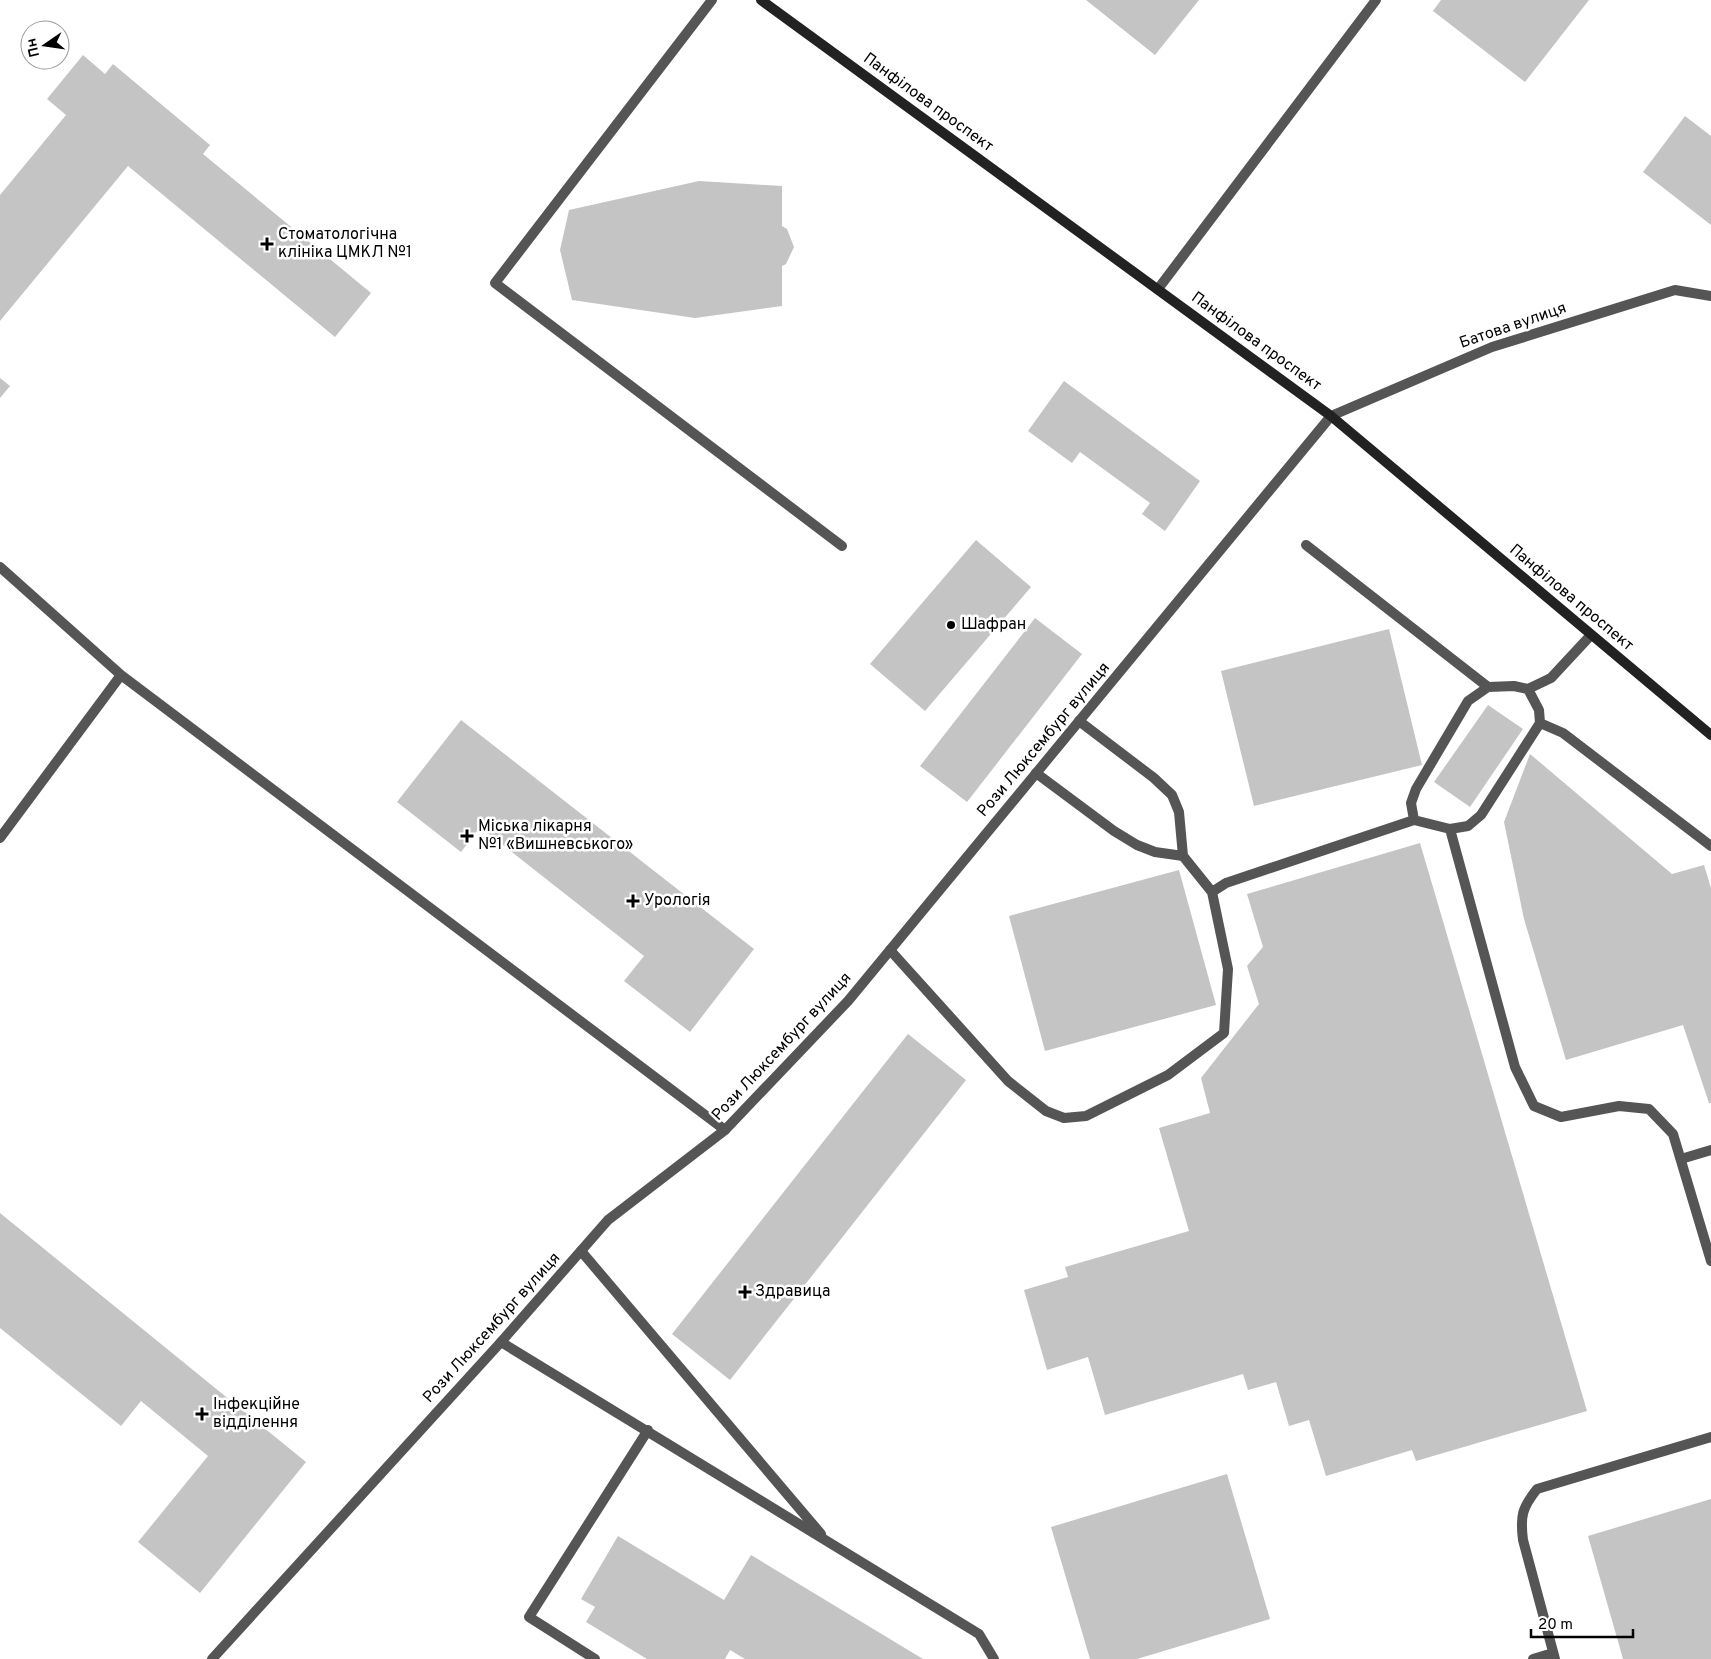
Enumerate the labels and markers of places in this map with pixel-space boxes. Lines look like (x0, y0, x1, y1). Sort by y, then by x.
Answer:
place label: Стоматологічна клініка ЦМКЛ №1 (278, 225, 412, 263)
marker: Стоматологічна клініка ЦМКЛ №1 (260, 237, 274, 251)
place label: Шафран (961, 615, 1026, 635)
marker: Шафран (945, 619, 957, 631)
place label: Міська лікарня №1 «Вишневського» (478, 817, 633, 855)
marker: Міська лікарня №1 «Вишневського» (460, 829, 474, 843)
place label: Урологія (644, 891, 711, 911)
marker: Урологія (626, 894, 640, 908)
place label: Здравица (755, 1282, 830, 1302)
marker: Здравица (739, 1286, 751, 1298)
place label: Інфекційне відділення (213, 1395, 300, 1433)
marker: Інфекційне відділення (195, 1407, 209, 1421)

